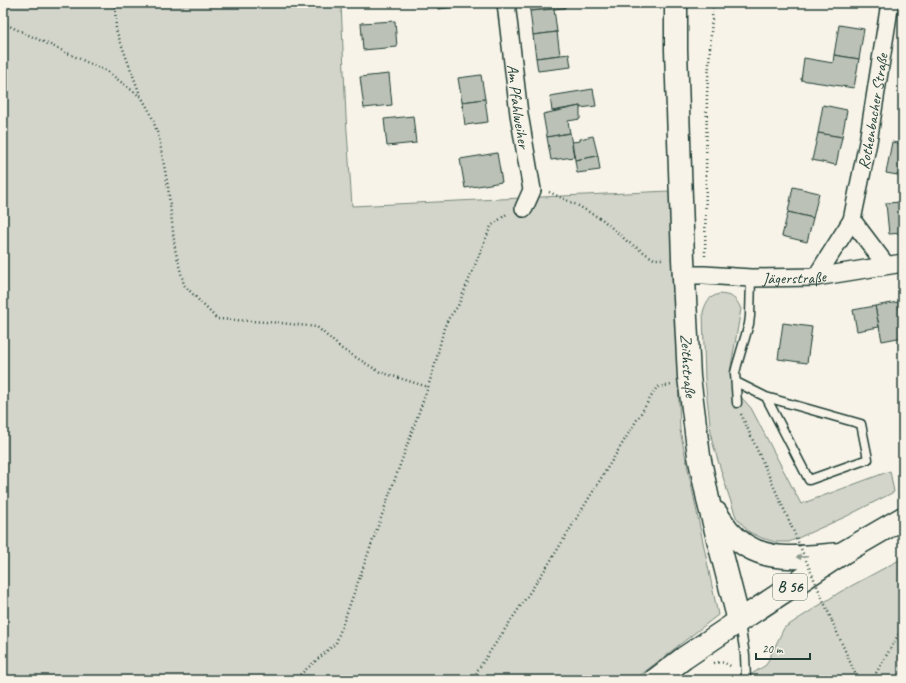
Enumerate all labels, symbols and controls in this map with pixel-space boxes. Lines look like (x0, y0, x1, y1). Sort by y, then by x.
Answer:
street label: Rothenbacher Straße (854, 50, 893, 171)
street label: Am Pfahlweiher (502, 63, 534, 152)
street label: Jägerstraße (761, 266, 829, 289)
street label: Zeithstraße (676, 334, 701, 400)
one-way arrow (795, 554, 808, 560)
road number: B 56 (773, 574, 807, 600)
scale bar (756, 635, 810, 661)
text: 20 m (762, 641, 784, 657)

